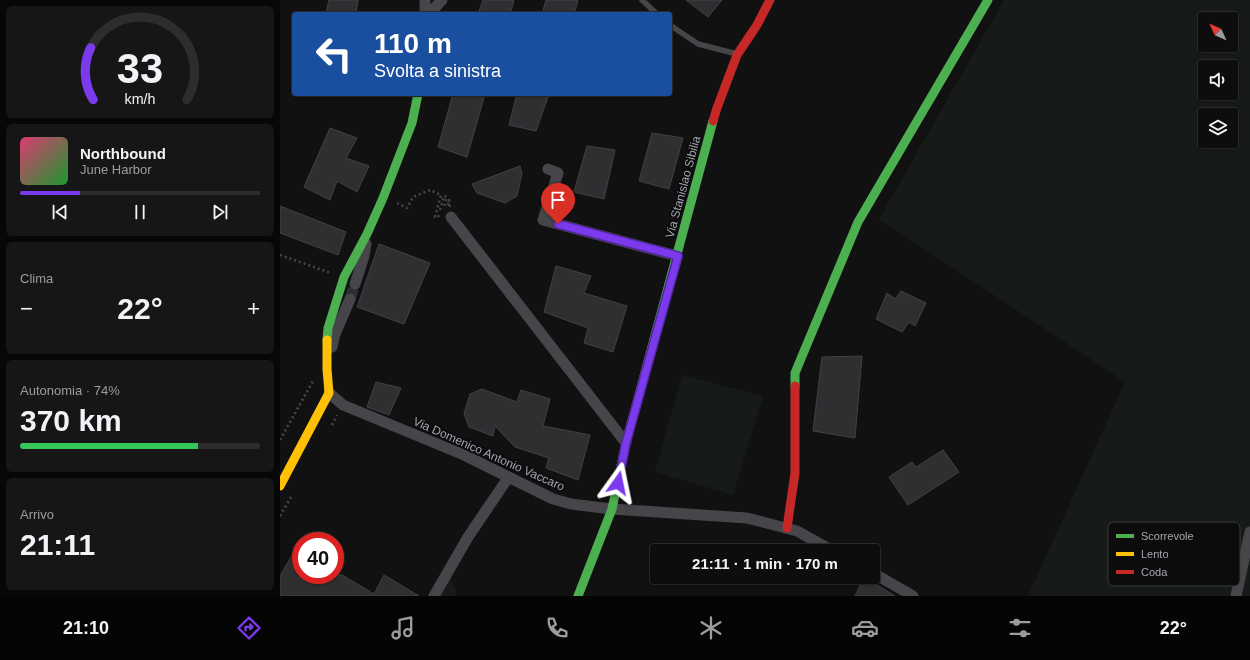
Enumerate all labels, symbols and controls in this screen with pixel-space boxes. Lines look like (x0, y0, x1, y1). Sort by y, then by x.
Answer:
north arrow (1198, 12, 1238, 52)
map controls (1198, 12, 1238, 148)
icon: left (308, 28, 360, 80)
text: 110 m (374, 28, 452, 59)
text: 33 (117, 45, 163, 92)
button: sound (1198, 60, 1238, 100)
text: Svolta a sinistra (374, 61, 501, 81)
text: km/h (125, 91, 156, 107)
button: layers (1198, 108, 1238, 148)
street label: Via Stanislao Sibilia (663, 134, 703, 240)
text: Northbound (80, 145, 166, 162)
text: June Harbor (80, 162, 152, 177)
pin (541, 183, 575, 224)
icon: arrive (547, 189, 569, 211)
icon: previous (49, 201, 71, 223)
icon: pause (129, 201, 151, 223)
icon: next (209, 201, 231, 223)
text: Clima (20, 271, 53, 286)
text: 22° (117, 292, 163, 325)
text: − (20, 296, 33, 321)
text: + (247, 296, 260, 321)
text: Autonomia · 74% (20, 383, 120, 398)
text: 370 km (20, 404, 122, 437)
street label: Via Domenico Antonio Vaccaro (411, 414, 567, 494)
position arrow (597, 462, 639, 504)
text: Arrivo (20, 507, 54, 522)
legend (1108, 522, 1240, 586)
text: 21:11 (20, 528, 95, 561)
text: Scorrevole (1141, 530, 1194, 542)
speed limit sign: 40 (292, 532, 344, 584)
text: Lento (1141, 548, 1169, 560)
text: 21:11 · 1 min · 170 m (692, 555, 838, 572)
text: Coda (1141, 566, 1168, 578)
icon: directions (235, 614, 263, 642)
icon: music (389, 614, 417, 642)
icon: phone (543, 614, 571, 642)
icon: climate (697, 614, 725, 642)
icon: car (851, 614, 879, 642)
icon: filters (1006, 614, 1034, 642)
text: 21:10 (63, 618, 109, 638)
text: 22° (1160, 618, 1187, 638)

